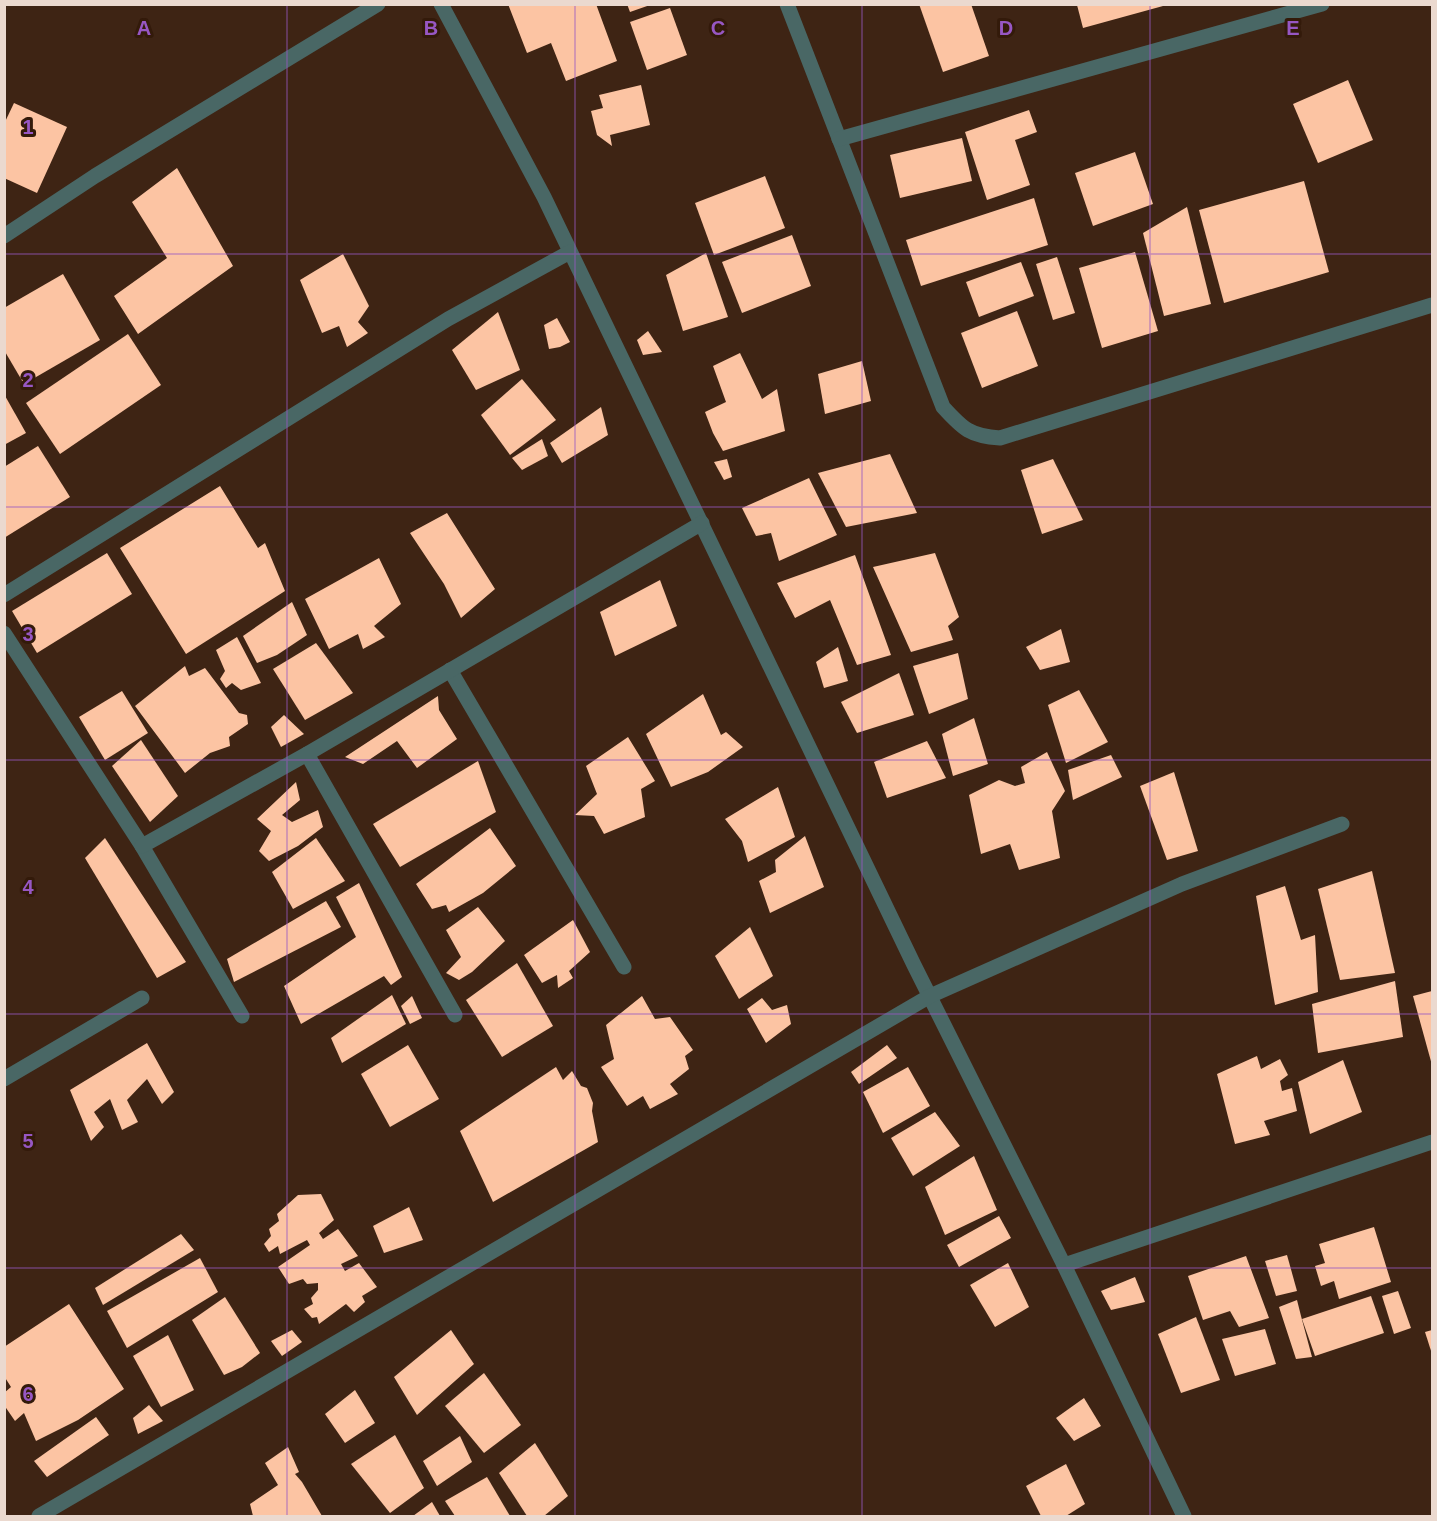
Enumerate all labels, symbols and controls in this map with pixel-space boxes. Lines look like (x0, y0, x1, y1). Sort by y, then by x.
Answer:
text: A (137, 17, 151, 39)
text: B (424, 17, 438, 39)
text: C (711, 17, 725, 39)
text: D (999, 17, 1013, 39)
text: E (1286, 17, 1300, 39)
text: 1 (22, 116, 34, 138)
text: 2 (22, 369, 34, 391)
text: 3 (22, 623, 34, 645)
text: 4 (22, 876, 34, 898)
text: 5 (22, 1130, 34, 1152)
text: 6 (22, 1383, 34, 1405)

